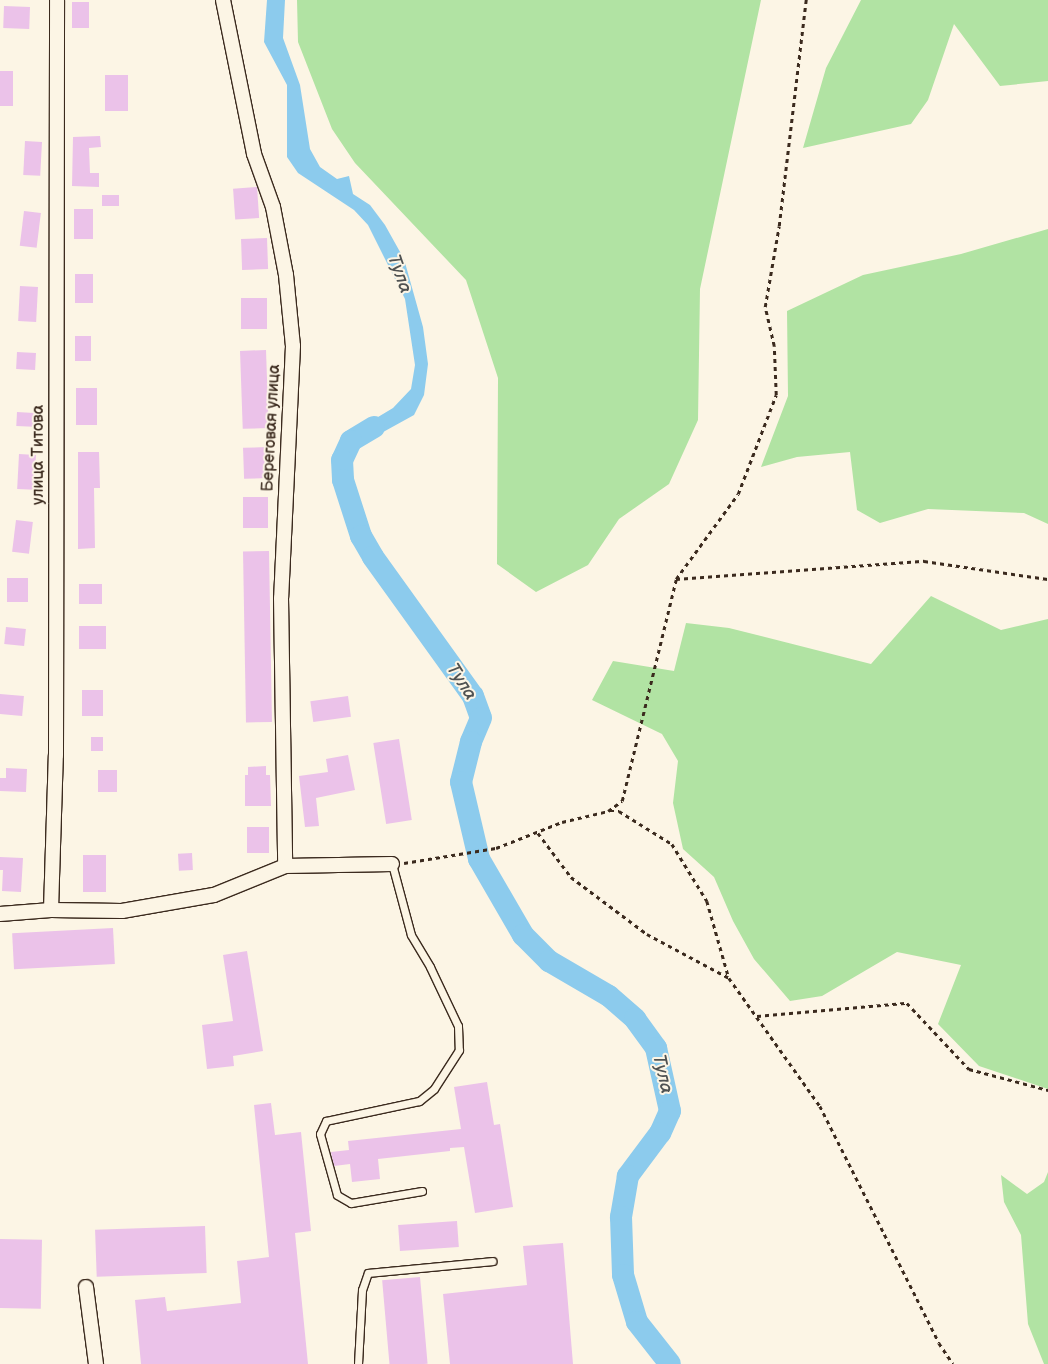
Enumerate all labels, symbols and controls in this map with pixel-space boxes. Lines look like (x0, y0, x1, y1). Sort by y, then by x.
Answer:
water label: Тула (382, 252, 416, 296)
street label: Береговая улица (259, 364, 285, 492)
street label: улица Титова (29, 405, 49, 505)
water label: Тула (441, 659, 481, 705)
water label: Тула (647, 1052, 677, 1096)

